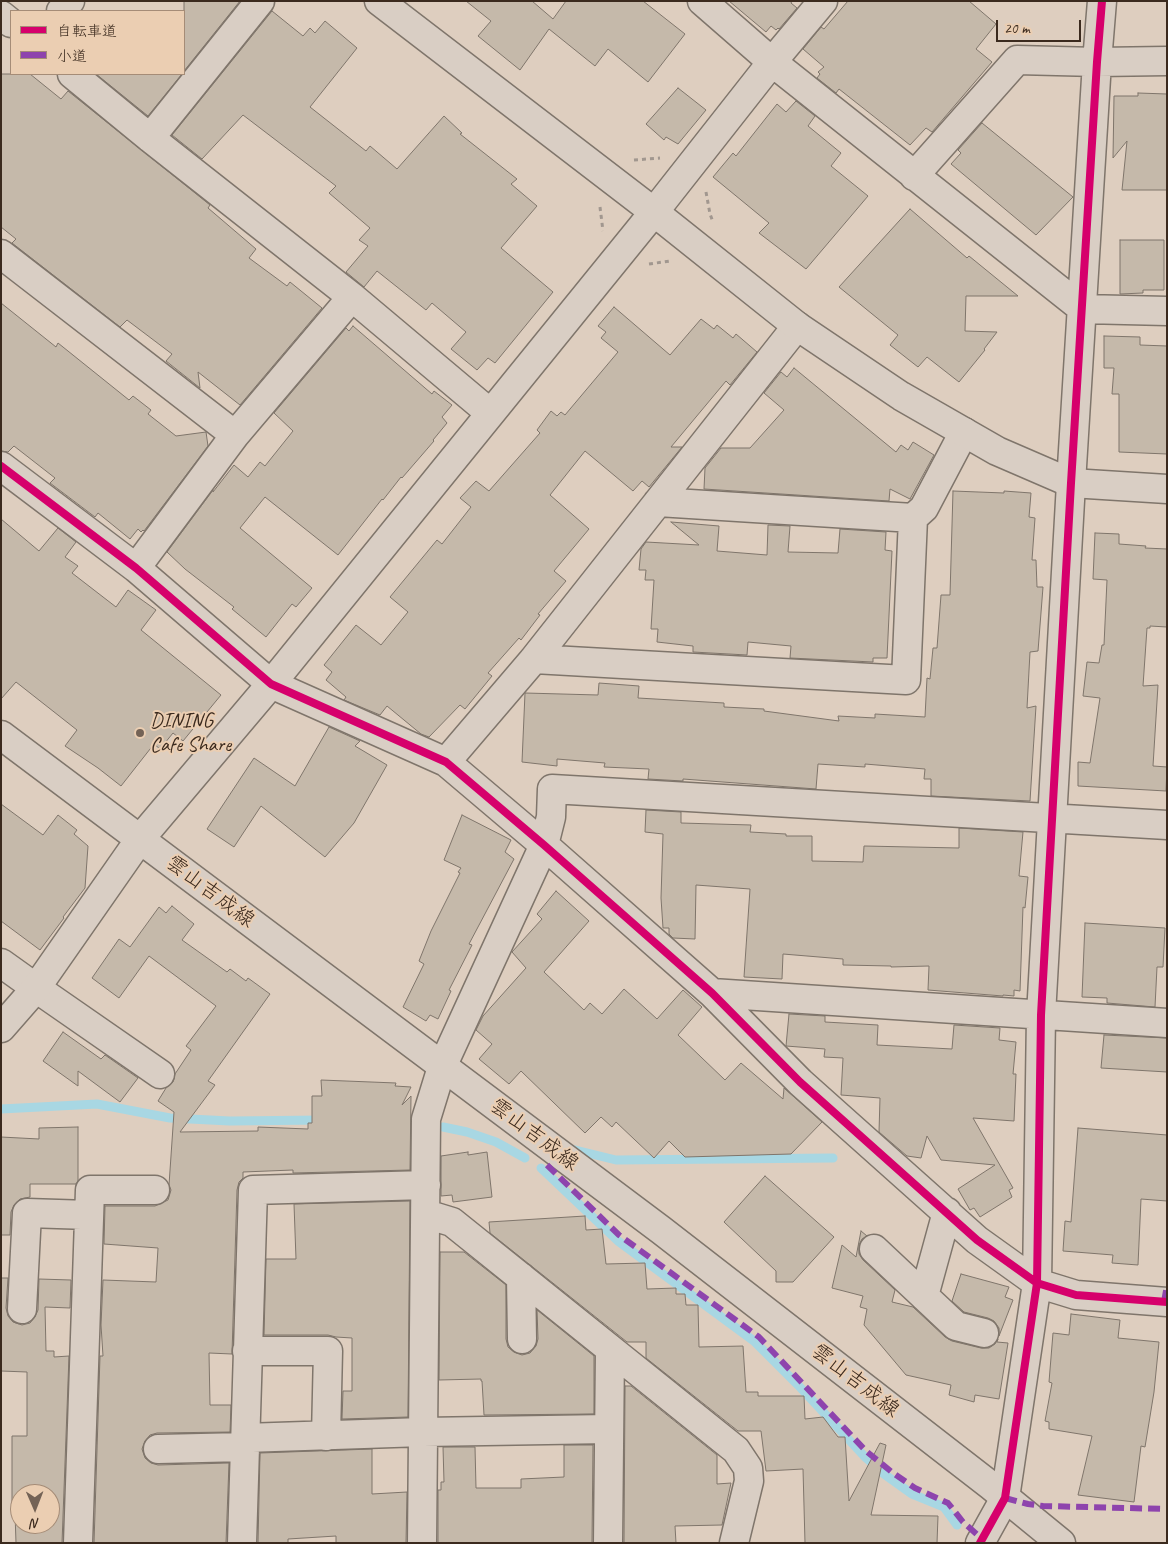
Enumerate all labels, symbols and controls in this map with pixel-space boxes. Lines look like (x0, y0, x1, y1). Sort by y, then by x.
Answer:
legend (10, 10, 185, 75)
scale bar (998, 10, 1083, 42)
text: 20 m (1004, 19, 1030, 38)
text: 自転車道 (57, 22, 117, 41)
text: 小道 (57, 47, 87, 66)
place label: DINING Cafe Share (150, 708, 231, 758)
marker: DINING Cafe Share (134, 727, 146, 739)
street label: 雲山吉成線 (160, 850, 260, 934)
street label: 雲山吉成線 (484, 1093, 584, 1177)
street label: 雲山吉成線 (806, 1339, 904, 1423)
north arrow (10, 1484, 60, 1534)
text: N (31, 1515, 40, 1532)

